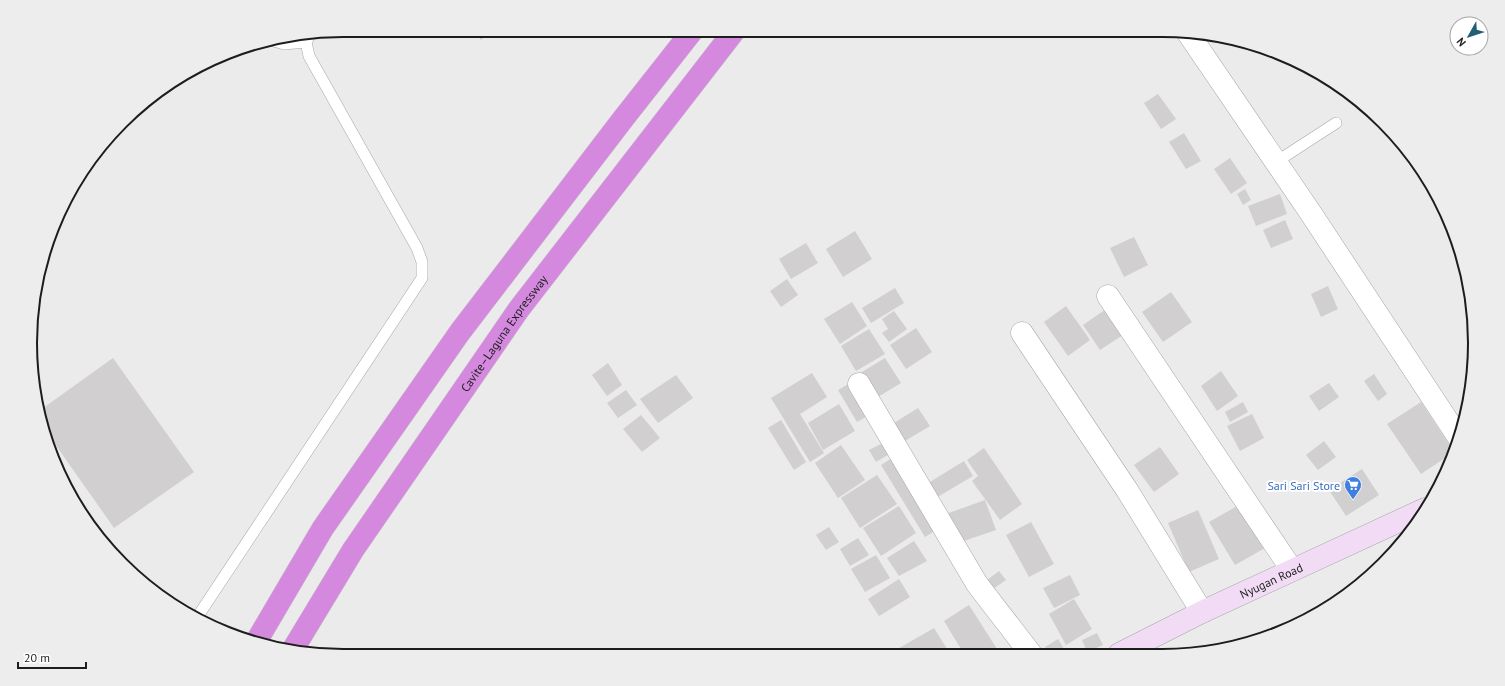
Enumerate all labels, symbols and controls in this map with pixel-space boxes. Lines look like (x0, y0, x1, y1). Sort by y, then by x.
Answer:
north arrow (1449, 16, 1489, 56)
text: N (1454, 35, 1469, 50)
street label: Cavite–Laguna Expressway (457, 271, 551, 394)
supermarket icon: Sari Sari Store (1343, 475, 1363, 500)
place label: Sari Sari Store (1267, 478, 1340, 493)
street label: Nyugan Road (1237, 559, 1305, 601)
scale bar (18, 644, 86, 670)
text: 20 m (24, 650, 50, 665)

